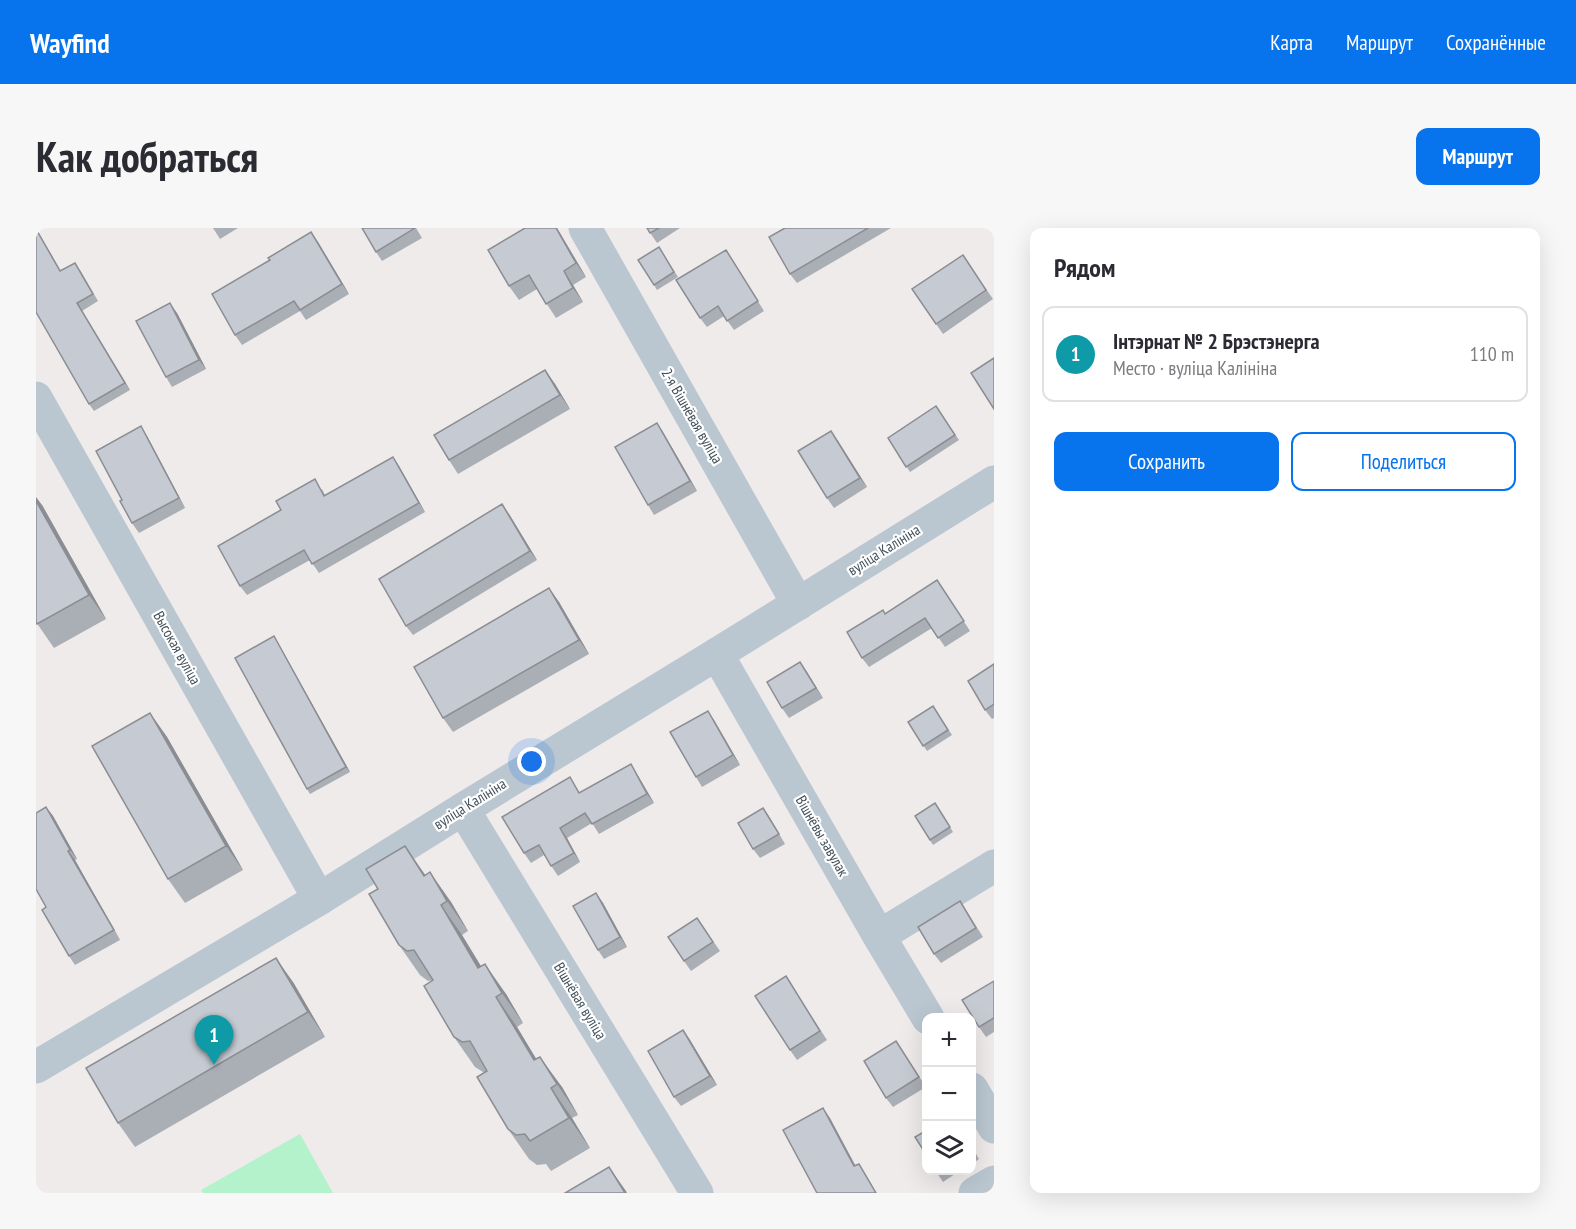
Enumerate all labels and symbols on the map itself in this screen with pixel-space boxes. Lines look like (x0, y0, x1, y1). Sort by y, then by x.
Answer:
street label: 2-я Вішнёвая вуліца (658, 365, 727, 467)
street label: вуліца Калініна (844, 520, 923, 579)
street label: Высокая вуліца (149, 608, 205, 688)
your location (517, 747, 546, 776)
street label: вуліца Калініна (430, 774, 509, 833)
street label: Вішнёвы завулак (792, 792, 853, 880)
street label: Вішнёвая вуліца (550, 959, 611, 1043)
pin: 1 (194, 1016, 234, 1065)

